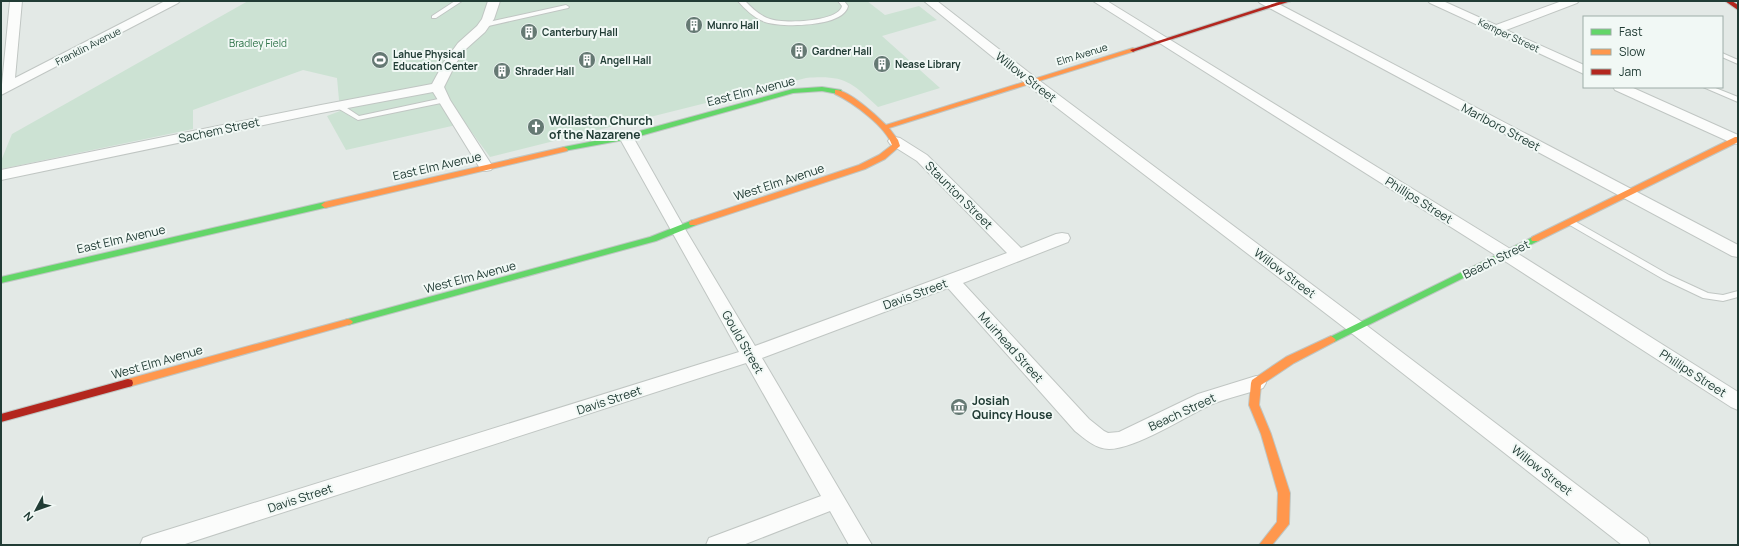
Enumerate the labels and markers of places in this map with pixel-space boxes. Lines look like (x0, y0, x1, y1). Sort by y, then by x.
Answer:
building icon: Munro Hall (684, 15, 704, 35)
place label: Munro Hall (707, 18, 759, 32)
building icon: Canterbury Hall (519, 22, 539, 42)
place label: Canterbury Hall (542, 25, 618, 39)
building icon: Gardner Hall (789, 41, 809, 61)
place label: Gardner Hall (812, 44, 872, 58)
place label: Lahue Physical Education Center (393, 47, 478, 73)
sports icon: Lahue Physical Education Center (370, 50, 390, 70)
building icon: Angell Hall (577, 50, 597, 70)
place label: Angell Hall (600, 53, 651, 67)
building icon: Nease Library (872, 54, 892, 74)
place label: Nease Library (895, 57, 961, 71)
building icon: Shrader Hall (492, 61, 512, 81)
place label: Shrader Hall (515, 64, 574, 78)
place label: Wollaston Church of the Nazarene (549, 112, 653, 143)
church icon: Wollaston Church of the Nazarene (526, 117, 546, 137)
place label: Josiah Quincy House (972, 392, 1052, 423)
museum icon: Josiah Quincy House (949, 397, 969, 417)

